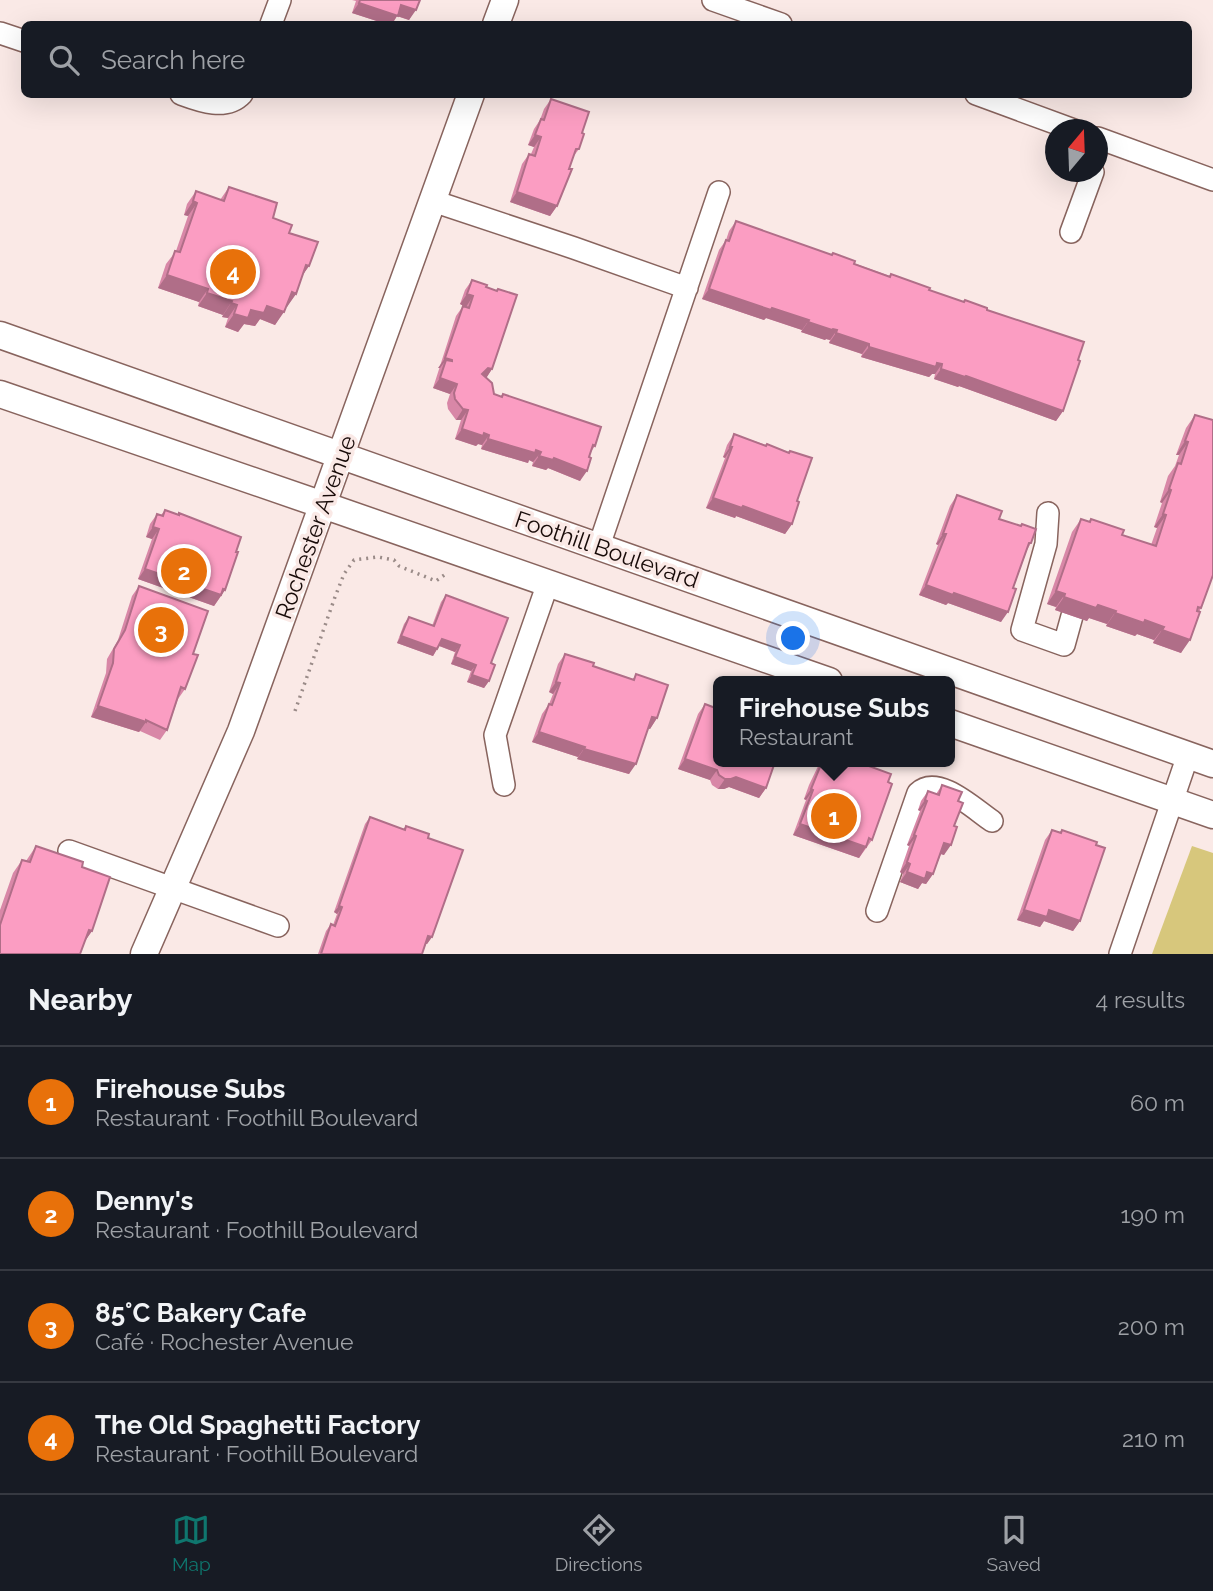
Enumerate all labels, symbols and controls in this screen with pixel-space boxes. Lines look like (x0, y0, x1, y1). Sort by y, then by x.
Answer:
search box (21, 21, 1192, 98)
icon: search (45, 41, 83, 79)
text: Search here (101, 45, 245, 75)
north arrow (1045, 119, 1108, 182)
pin: 4 (210, 246, 256, 298)
street label: Rochester Avenue (269, 432, 361, 622)
street label: Foothill Boulevard (512, 505, 702, 593)
pin: 2 (161, 545, 207, 597)
pin: 3 (138, 604, 184, 656)
your location (776, 621, 810, 655)
popup (713, 676, 955, 767)
text: Firehouse Subs (739, 693, 929, 723)
text: Restaurant (739, 723, 853, 750)
pin: 1 (811, 790, 857, 842)
text: Nearby (28, 982, 132, 1017)
text: 4 results (1096, 986, 1185, 1013)
text: Firehouse Subs (95, 1074, 285, 1104)
text: 1 (45, 1089, 57, 1116)
text: 60 m (1130, 1089, 1185, 1116)
text: Restaurant · Foothill Boulevard (95, 1104, 418, 1131)
text: Denny's (95, 1186, 193, 1216)
text: 2 (45, 1201, 57, 1228)
text: 190 m (1121, 1201, 1185, 1228)
text: Restaurant · Foothill Boulevard (95, 1216, 418, 1243)
text: 85°C Bakery Cafe (95, 1298, 306, 1328)
text: 3 (45, 1313, 57, 1340)
text: 200 m (1118, 1313, 1185, 1340)
text: Café · Rochester Avenue (95, 1328, 353, 1355)
text: The Old Spaghetti Factory (95, 1410, 421, 1440)
text: 4 (44, 1425, 58, 1452)
text: 210 m (1122, 1425, 1185, 1452)
text: Restaurant · Foothill Boulevard (95, 1440, 418, 1467)
tab: Map (172, 1511, 211, 1575)
tab: Directions (555, 1511, 643, 1575)
tab: Saved (987, 1511, 1041, 1575)

